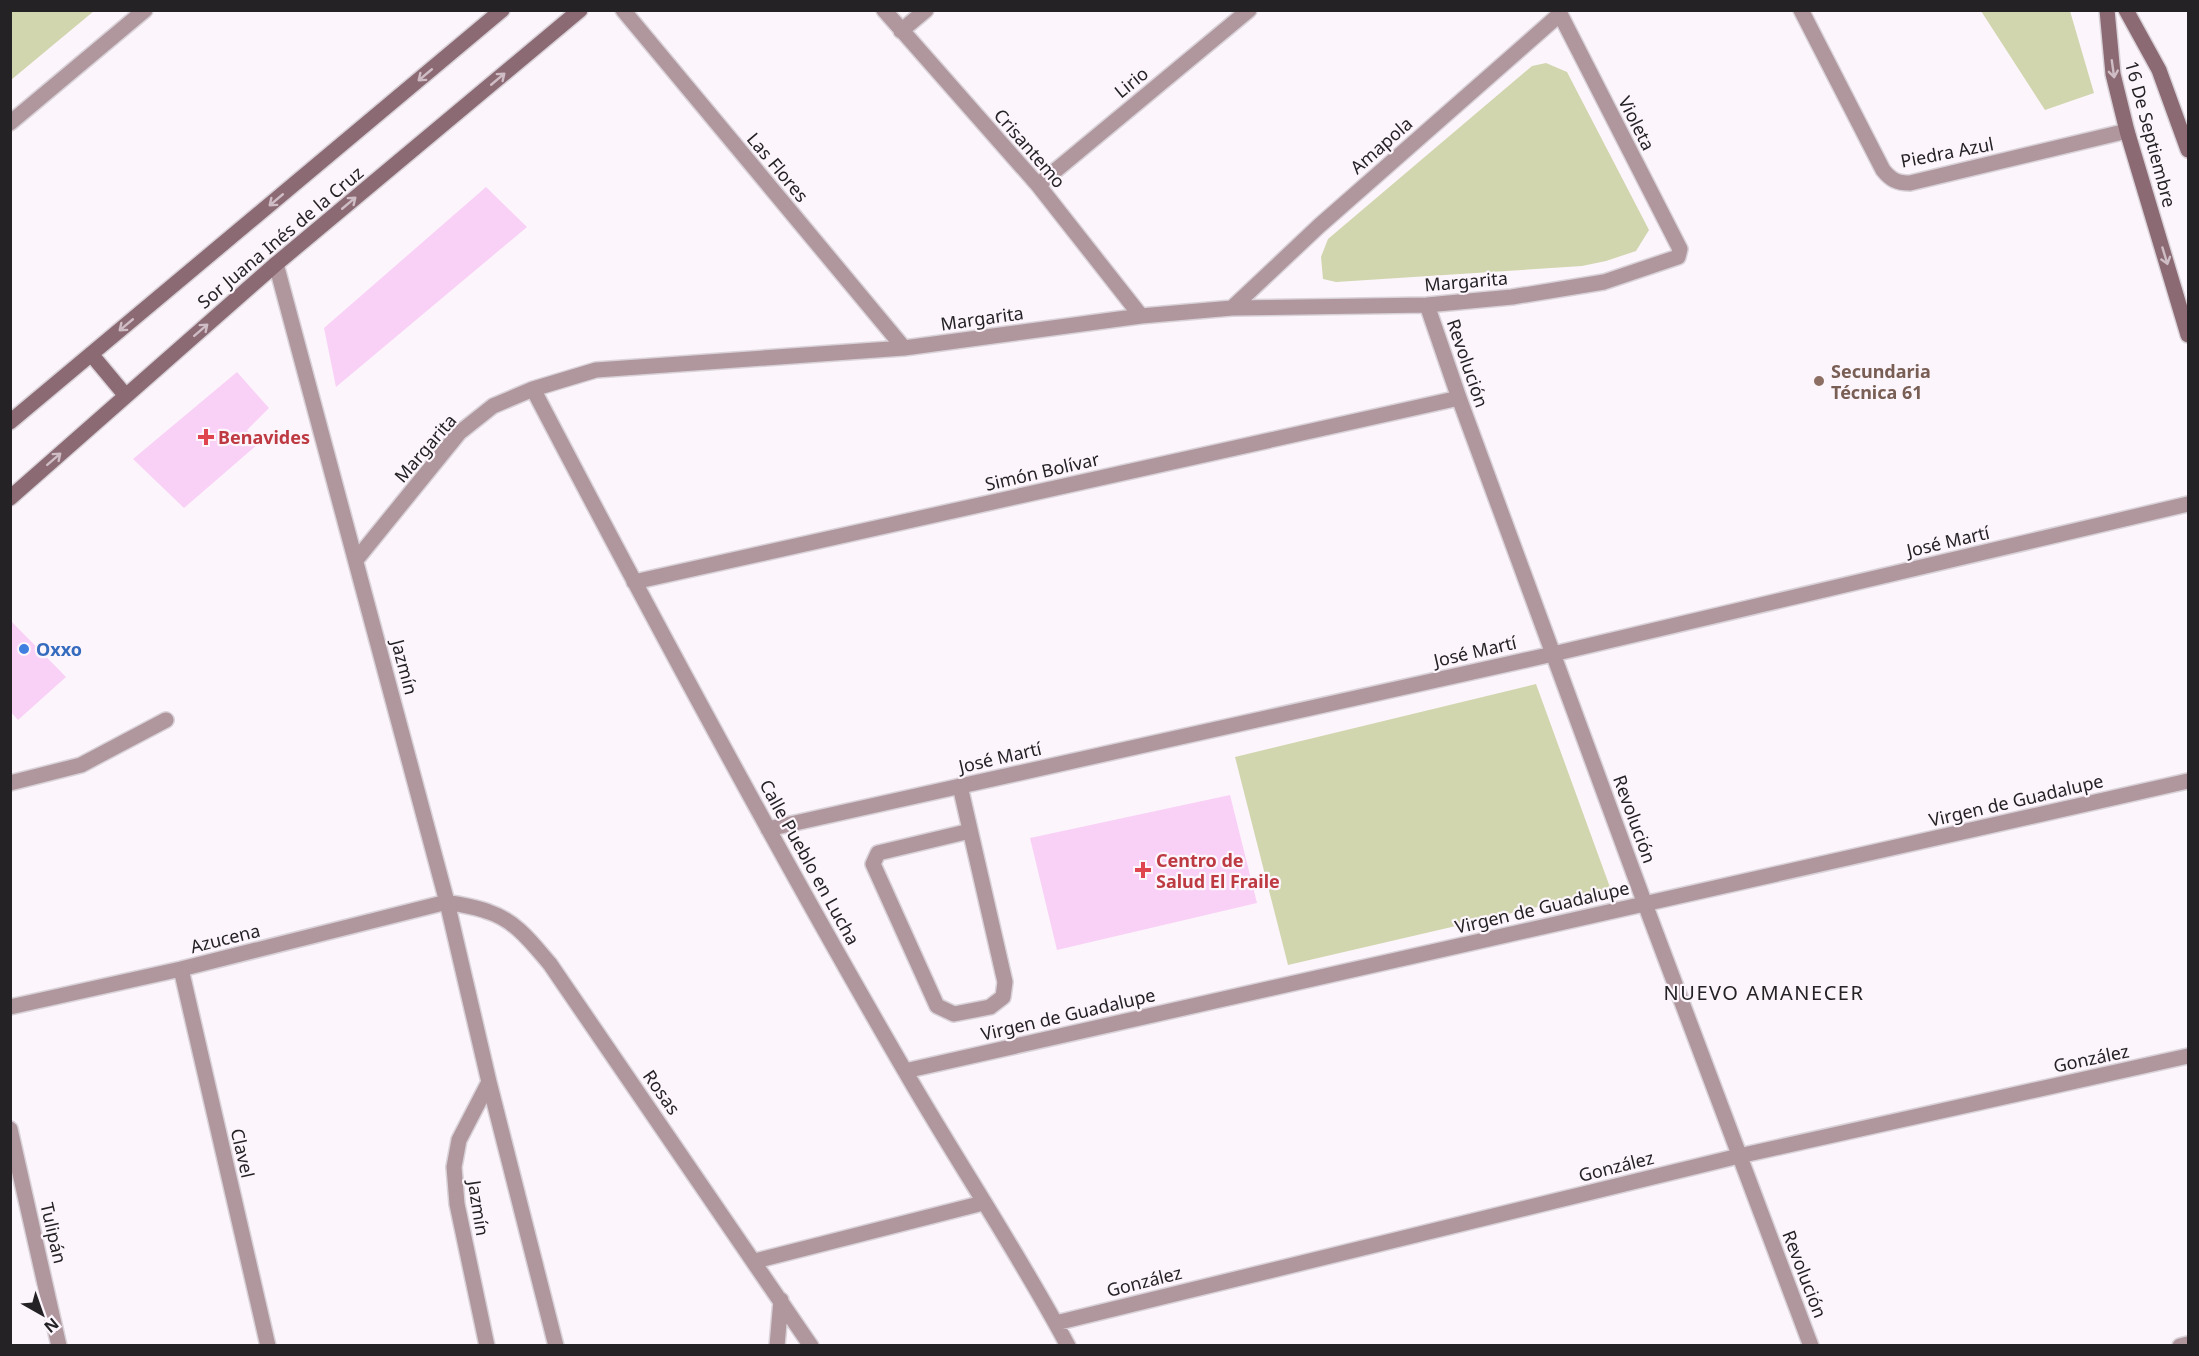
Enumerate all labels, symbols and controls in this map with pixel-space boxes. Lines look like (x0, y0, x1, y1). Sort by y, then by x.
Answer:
one-way arrow (2107, 58, 2118, 78)
street label: 16 De Septiembre (2120, 58, 2182, 210)
street label: Lirio (1109, 61, 1153, 103)
one-way arrow (418, 68, 433, 82)
one-way arrow (490, 72, 506, 85)
street label: Violeta (1613, 92, 1661, 154)
street label: Crisantemo (989, 103, 1071, 193)
street label: Amapola (1345, 111, 1417, 179)
street label: Las Flores (742, 127, 814, 207)
street label: Piedra Azul (1898, 131, 1996, 173)
street label: Sor Juana Inés de la Cruz (192, 161, 368, 313)
one-way arrow (269, 193, 284, 207)
one-way arrow (341, 197, 357, 210)
one-way arrow (2160, 246, 2171, 265)
street label: Margarita (1423, 265, 1509, 297)
street label: Margarita (939, 300, 1025, 336)
street label: Revolución (1442, 316, 1494, 410)
one-way arrow (119, 318, 134, 332)
one-way arrow (193, 323, 208, 337)
place label: Secundaria Técnica 61 (1831, 359, 1931, 404)
marker: Secundaria Técnica 61 (1812, 374, 1826, 388)
street label: Margarita (389, 409, 461, 487)
place label: Benavides (218, 425, 310, 449)
marker: Benavides (199, 430, 213, 444)
street label: Simón Bolívar (982, 446, 1102, 496)
one-way arrow (46, 452, 61, 466)
street label: José Martí (1902, 520, 1992, 563)
street label: José Martí (1429, 630, 1519, 673)
street label: Jazmín (386, 635, 424, 697)
place label: Oxxo (36, 637, 82, 661)
marker: Oxxo (17, 642, 31, 656)
street label: José Martí (954, 736, 1044, 779)
street label: Virgen de Guadalupe (1927, 768, 2105, 832)
street label: Revolución (1608, 772, 1662, 866)
street label: Calle Pueblo en Lucha (755, 775, 865, 949)
place label: Centro de Salud El Fraile (1156, 848, 1280, 893)
marker: Centro de Salud El Fraile (1134, 861, 1152, 879)
street label: Virgen de Guadalupe (1453, 875, 1631, 939)
street label: Azucena (188, 918, 262, 958)
district label: NUEVO AMANECER (1664, 979, 1864, 1006)
street label: Virgen de Guadalupe (979, 982, 1157, 1046)
street label: González (2051, 1038, 2131, 1078)
street label: Rosas (638, 1065, 686, 1119)
street label: Clavel (226, 1126, 260, 1180)
street label: González (1576, 1145, 1656, 1187)
street label: Jazmín (462, 1176, 495, 1238)
street label: Tulipán (35, 1200, 73, 1266)
street label: Revolución (1777, 1227, 1833, 1321)
street label: González (1104, 1260, 1184, 1302)
north arrow (12, 1284, 72, 1344)
text: N (40, 1313, 64, 1338)

